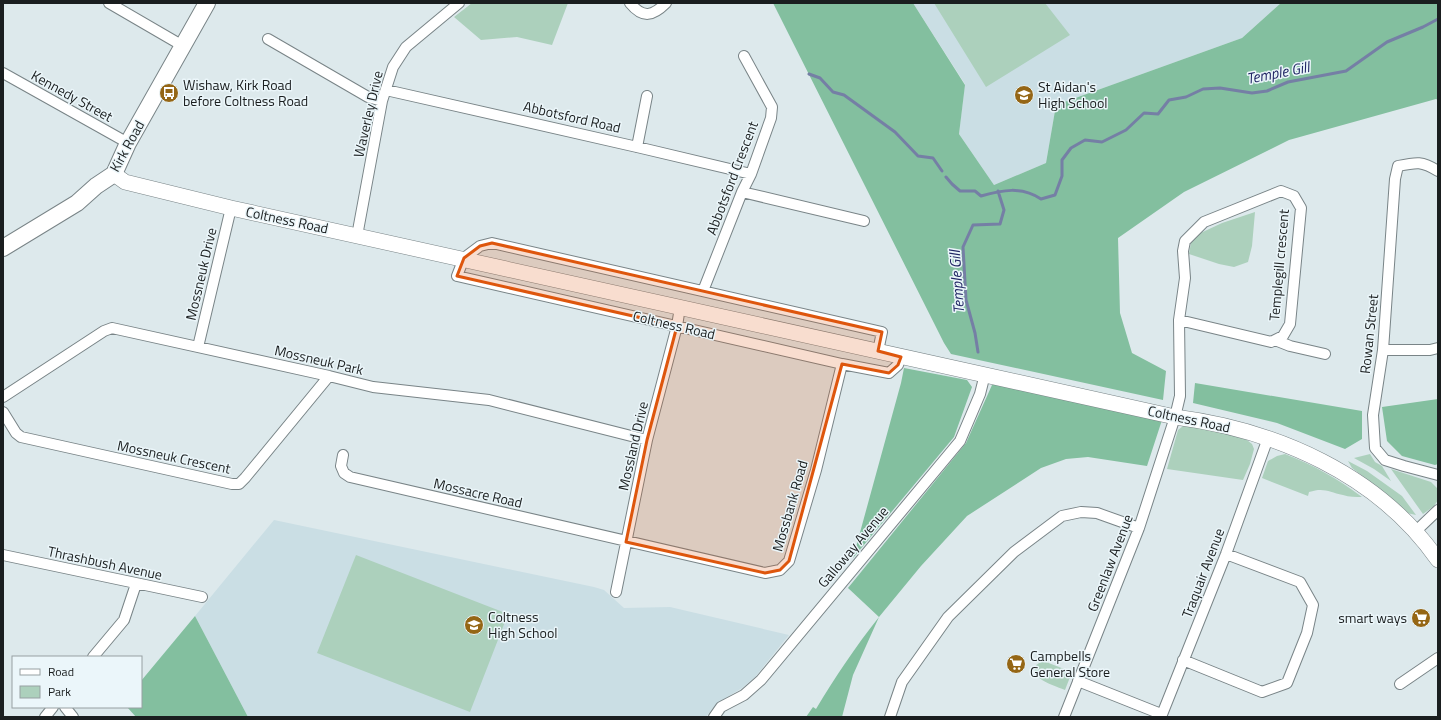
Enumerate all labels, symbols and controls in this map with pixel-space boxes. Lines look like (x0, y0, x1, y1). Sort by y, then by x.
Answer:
water label: Temple Gill (1245, 55, 1313, 90)
street label: Kennedy Street (28, 64, 117, 127)
street label: Waverley Drive (347, 69, 388, 159)
place label: Wishaw, Kirk Road before Coltness Road (183, 74, 308, 111)
place label: St Aidan's High School (1038, 76, 1108, 113)
bus stop icon: Wishaw, Kirk Road before Coltness Road (158, 82, 180, 104)
school or university icon: St Aidan's High School (1013, 84, 1035, 106)
street label: Abbotsford Road (521, 95, 623, 138)
street label: Kirk Road (104, 116, 149, 175)
street label: Abbotsford Crescent (700, 118, 763, 238)
street label: Coltness Road (244, 201, 330, 239)
street label: Templegill crescent (1263, 208, 1294, 322)
street label: Mossneuk Drive (180, 225, 221, 322)
water label: Temple Gill (943, 248, 970, 315)
street label: Rowan Street (1354, 293, 1383, 375)
street label: Coltness Road (631, 305, 717, 344)
street label: Mossneuk Park (273, 339, 366, 380)
street label: Mossland Drive (612, 399, 653, 493)
street label: Coltness Road (1146, 400, 1232, 438)
street label: Mossneuk Crescent (116, 434, 233, 479)
street label: Mossbank Road (766, 458, 813, 554)
street label: Mossacre Road (432, 472, 525, 513)
street label: Galloway Avenue (812, 501, 893, 592)
street label: Greenlaw Avenue (1081, 511, 1138, 615)
street label: Traquair Avenue (1176, 525, 1229, 621)
street label: Thrashbush Avenue (46, 540, 164, 585)
place label: Coltness High School (488, 606, 558, 643)
place label: smart ways (1338, 607, 1407, 628)
supermarket icon: smart ways (1410, 607, 1432, 629)
school or university icon: Coltness High School (463, 614, 485, 636)
place label: Campbells General Store (1030, 645, 1110, 682)
supermarket icon: Campbells General Store (1005, 653, 1027, 675)
legend (12, 656, 142, 708)
text: Road (48, 662, 74, 681)
text: Park (48, 682, 71, 701)

